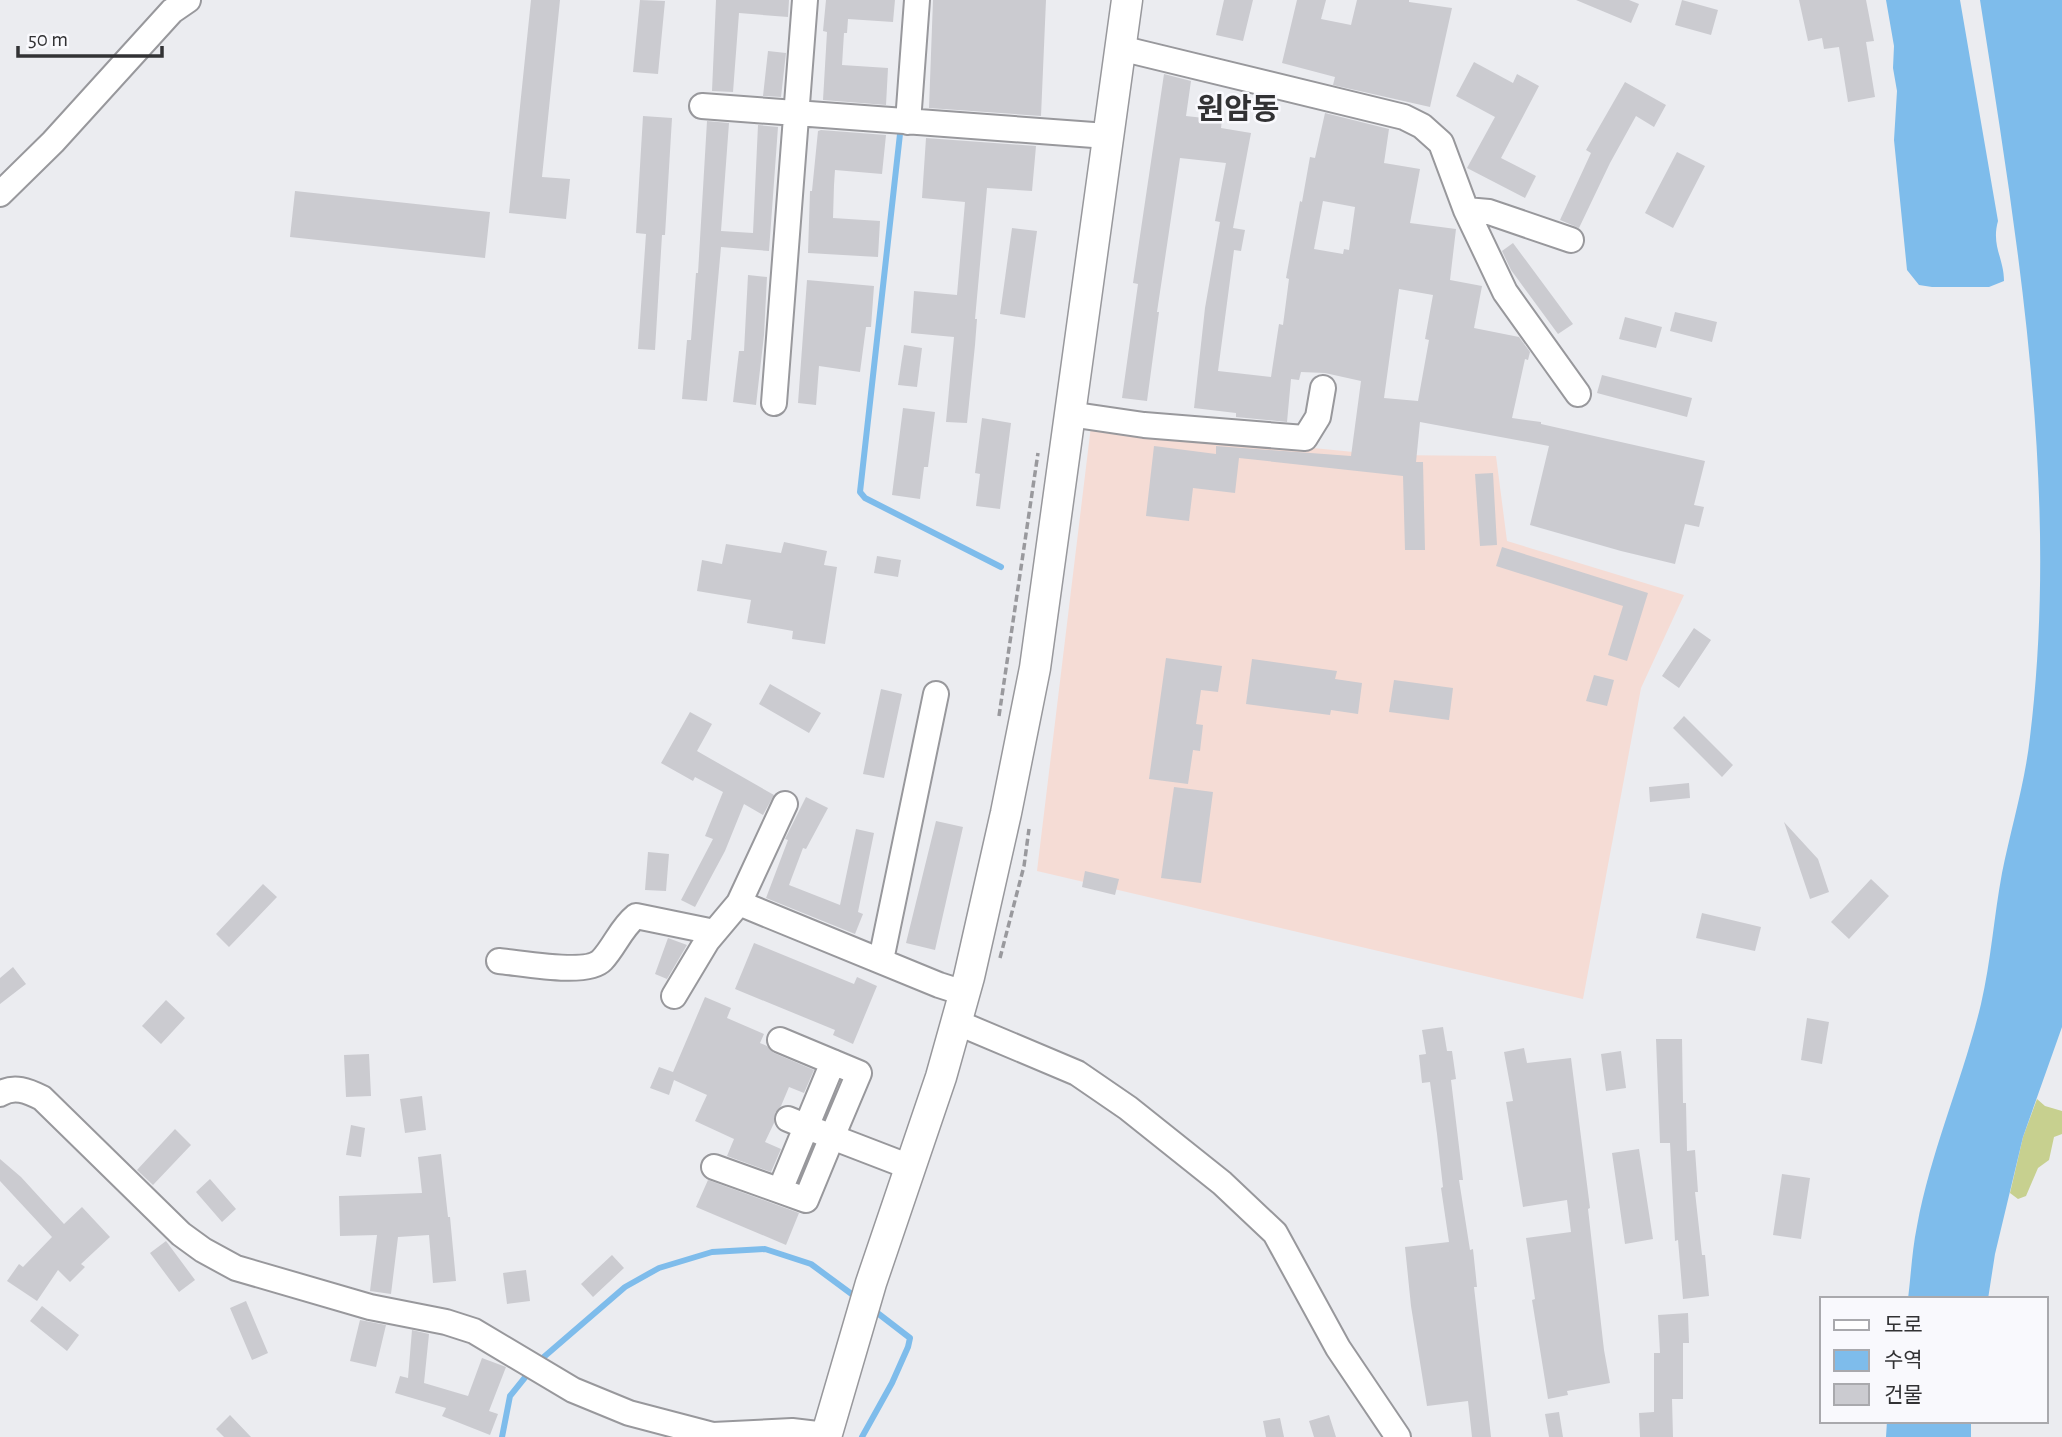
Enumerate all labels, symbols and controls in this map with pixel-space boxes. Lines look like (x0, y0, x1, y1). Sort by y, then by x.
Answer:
scale bar (18, 14, 161, 58)
text: 50 m (28, 29, 68, 50)
district label: 원암동 (1197, 93, 1279, 125)
legend (1820, 1297, 2048, 1423)
text: 도로 (1884, 1315, 1923, 1336)
text: 수역 (1884, 1349, 1923, 1371)
text: 건물 (1884, 1384, 1923, 1406)

